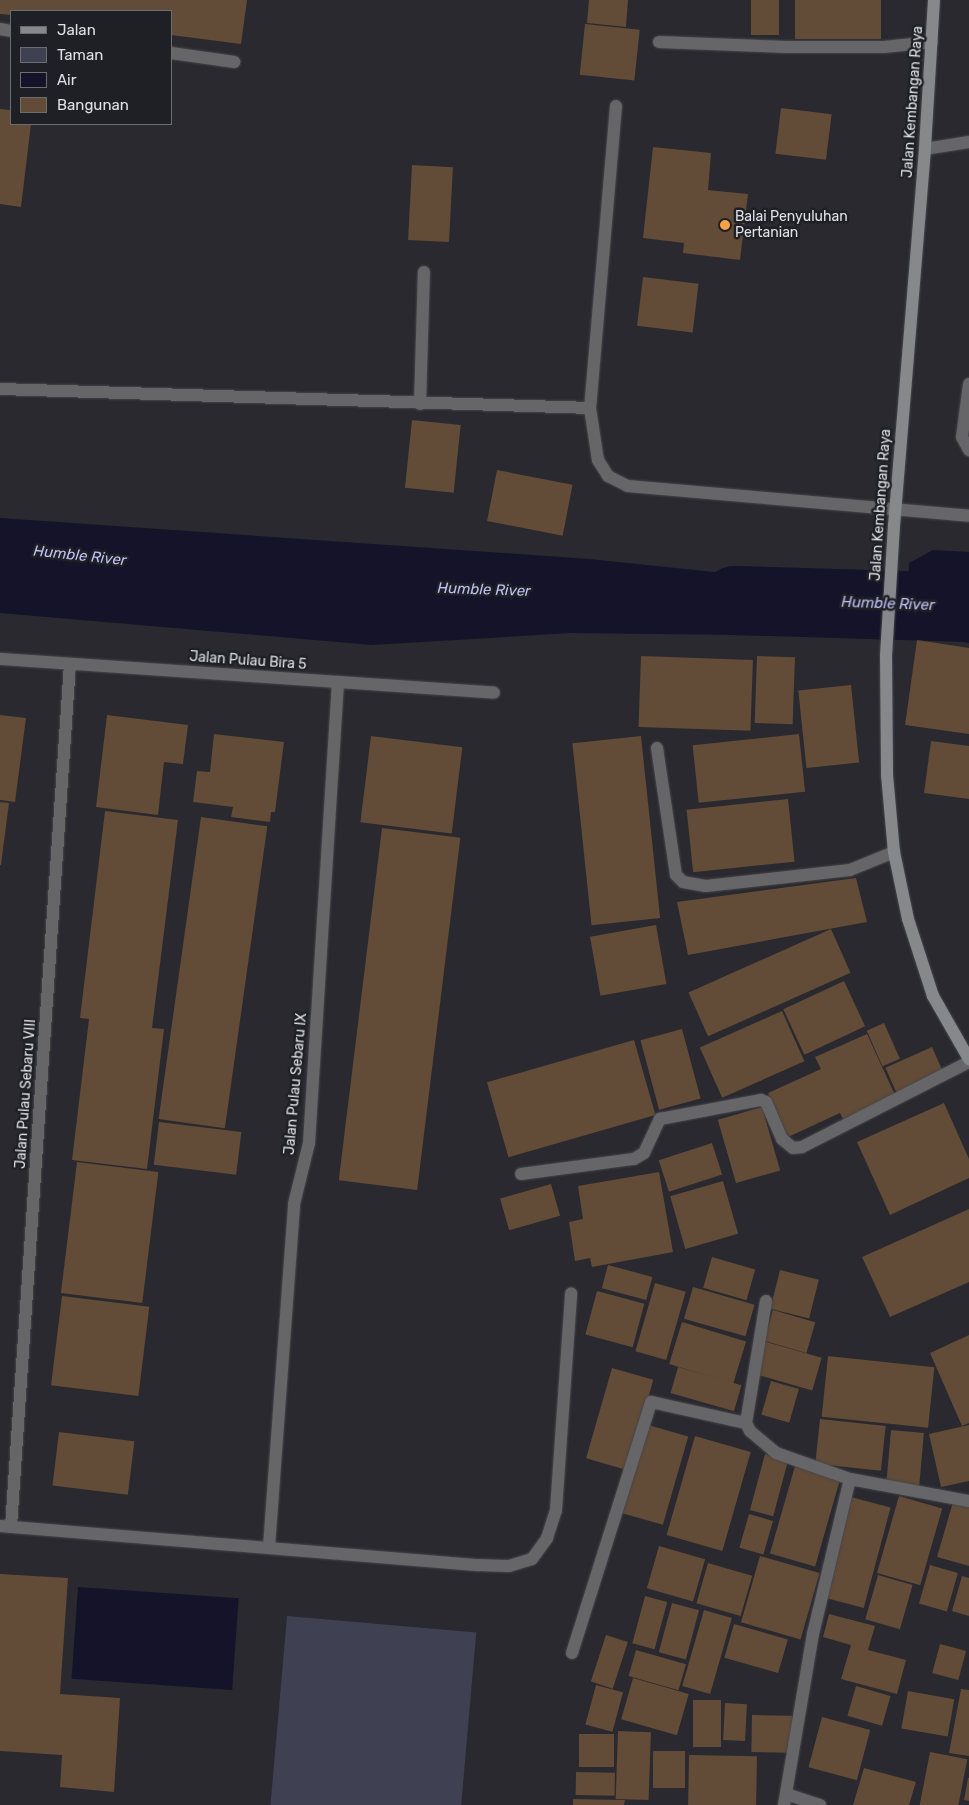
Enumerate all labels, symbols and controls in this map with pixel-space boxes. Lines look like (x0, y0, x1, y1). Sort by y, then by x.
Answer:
legend (10, 10, 172, 125)
text: Jalan (57, 21, 96, 39)
street label: Jalan Kembangan Raya (899, 25, 927, 179)
text: Taman (57, 46, 103, 64)
text: Air (57, 71, 76, 89)
text: Bangunan (57, 96, 129, 114)
place label: Balai Penyuluhan Pertanian (735, 209, 848, 242)
marker: Balai Penyuluhan Pertanian (719, 219, 731, 231)
street label: Jalan Kembangan Raya (867, 428, 895, 582)
water label: Humble River (33, 542, 127, 570)
water label: Humble River (437, 579, 531, 601)
water label: Humble River (841, 593, 935, 615)
street label: Jalan Pulau Bira 5 (189, 649, 307, 673)
street label: Jalan Pulau Sebaru IX (281, 1012, 311, 1156)
street label: Jalan Pulau Sebaru VIII (12, 1018, 40, 1170)

